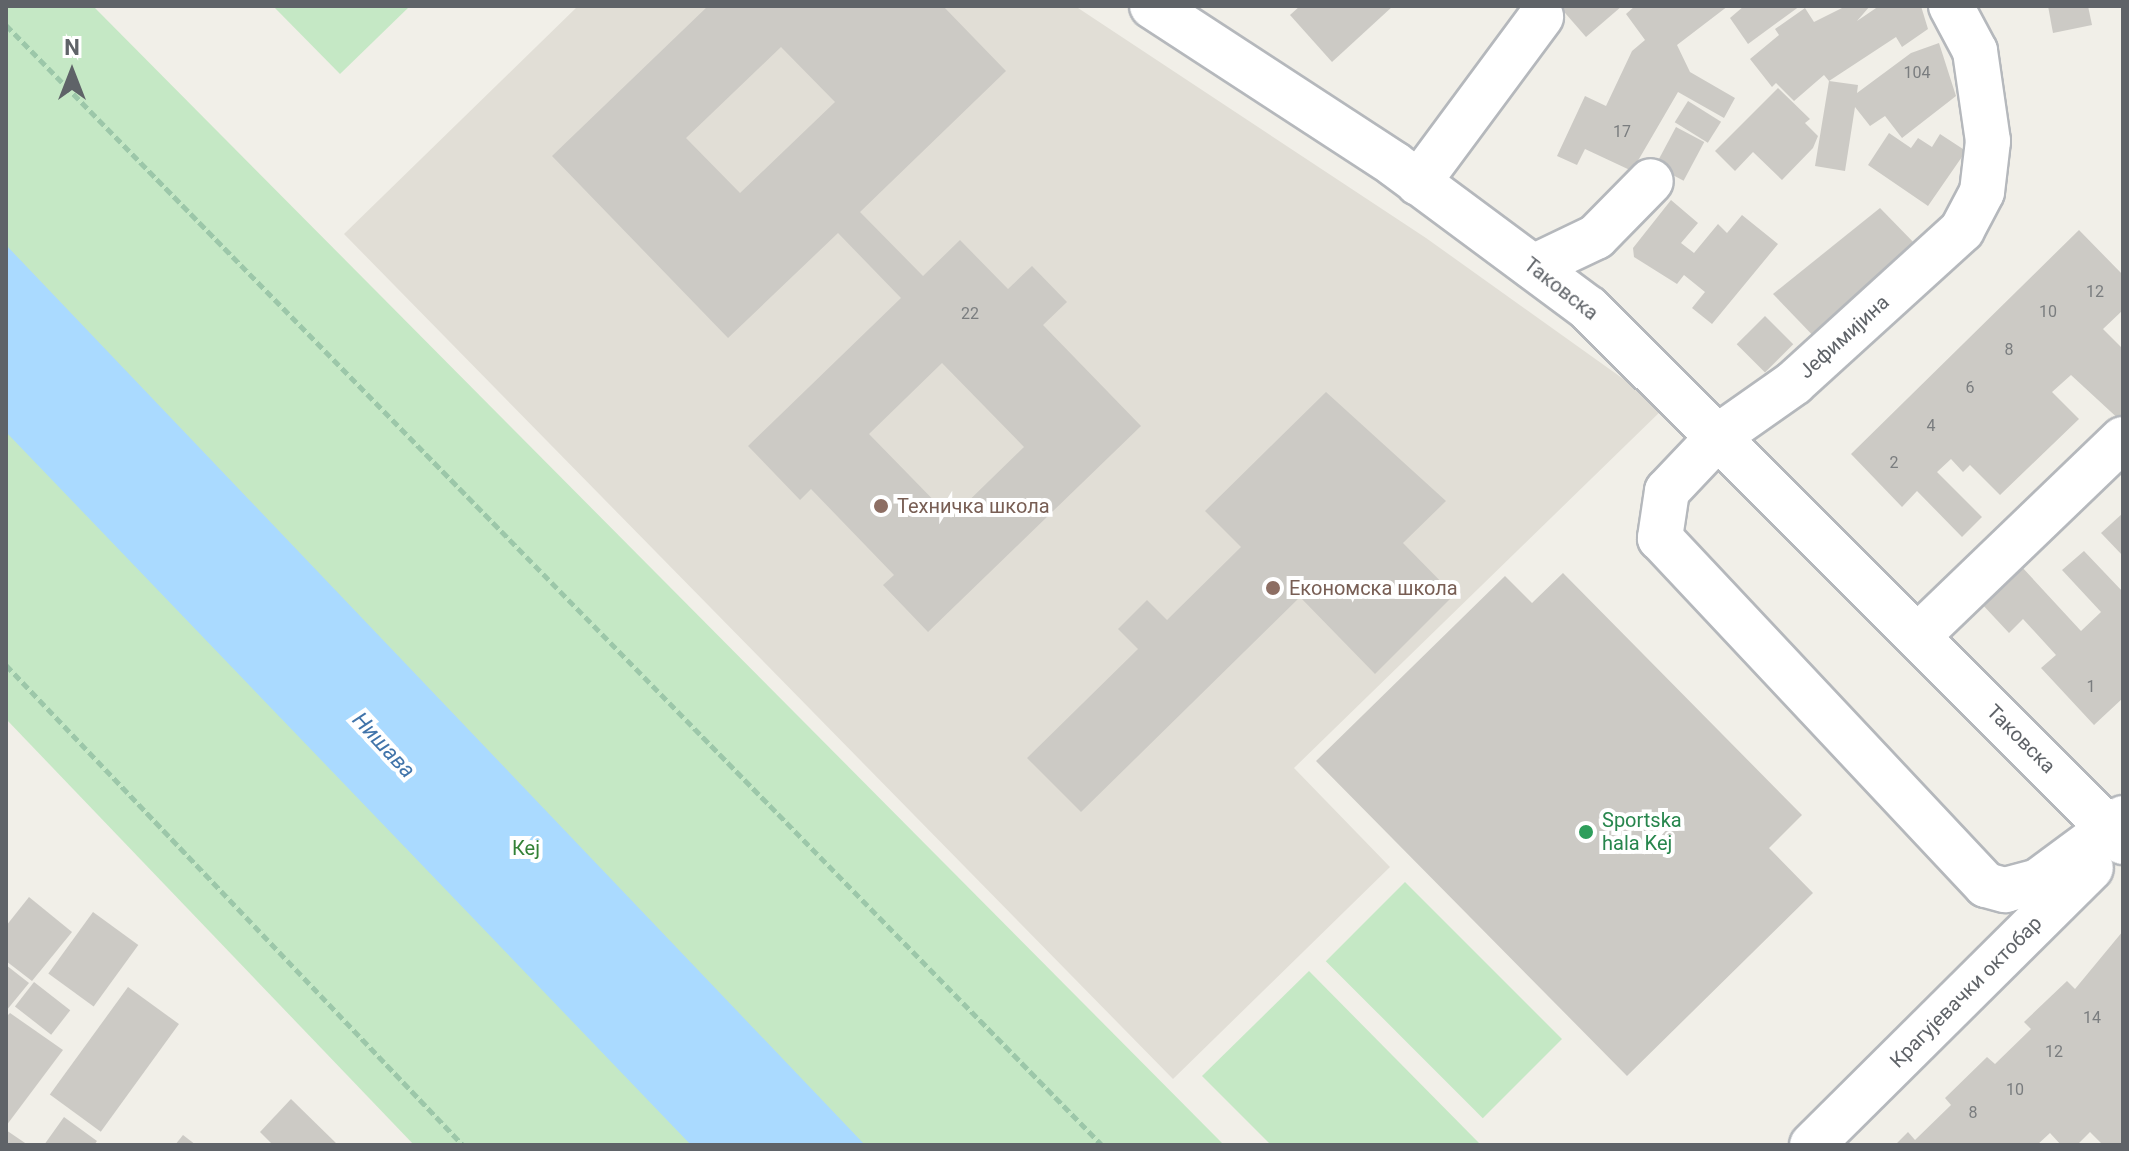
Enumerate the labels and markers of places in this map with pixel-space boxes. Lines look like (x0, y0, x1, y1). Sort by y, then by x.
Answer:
place label: Техничка школа (897, 494, 1050, 518)
marker: Техничка школа (872, 497, 890, 515)
place label: Економска школа (1289, 576, 1458, 600)
marker: Економска школа (1264, 579, 1282, 597)
place label: Sportska hala Kej (1602, 808, 1682, 855)
marker: Sportska hala Kej (1577, 823, 1595, 841)

